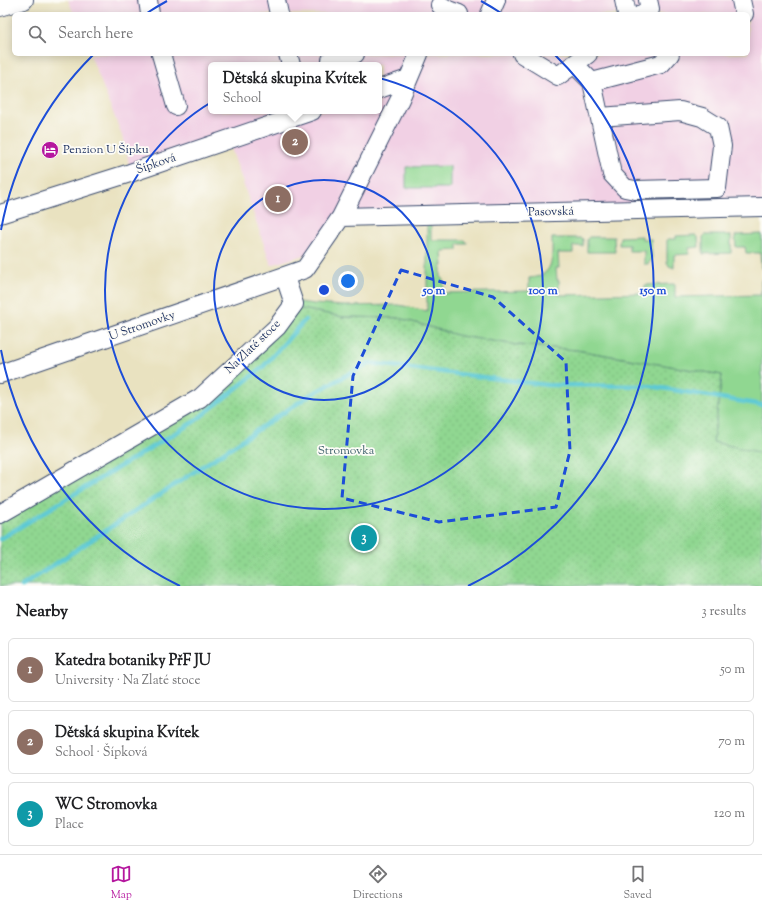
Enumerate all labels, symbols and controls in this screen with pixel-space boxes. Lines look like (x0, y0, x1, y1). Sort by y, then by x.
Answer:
search box (12, 12, 750, 56)
icon: search (26, 23, 48, 45)
text: Search here (58, 24, 133, 45)
popup (208, 62, 382, 114)
text: Dětská skupina Kvítek (223, 69, 367, 90)
text: School (223, 90, 262, 108)
pin: 2 (282, 127, 308, 157)
hotel icon: Penzion U Šípku (40, 140, 60, 160)
place label: Penzion U Šípku (63, 141, 149, 159)
street label: Šípková (133, 149, 179, 179)
pin: 1 (265, 184, 291, 214)
street label: Pasovská (528, 203, 575, 221)
your location (338, 271, 358, 291)
text: 50 m (422, 282, 446, 300)
text: 100 m (527, 282, 558, 300)
text: 150 m (638, 282, 667, 300)
centre of rings (317, 283, 331, 297)
street label: U Stromovky (106, 306, 178, 346)
street label: Na Zlaté stoce (221, 315, 285, 378)
park label: Stromovka (318, 442, 375, 460)
pin: 3 (351, 523, 377, 553)
text: Nearby (16, 600, 68, 624)
text: 3 results (701, 603, 746, 621)
text: Katedra botaniky PřF JU (55, 651, 211, 672)
text: 1 (28, 661, 32, 679)
text: 50 m (720, 661, 745, 679)
text: University · Na Zlaté stoce (55, 672, 200, 690)
text: Dětská skupina Kvítek (55, 723, 199, 744)
text: 2 (27, 733, 33, 751)
text: 70 m (718, 733, 745, 751)
text: School · Šípková (55, 744, 148, 762)
text: WC Stromovka (55, 795, 157, 816)
text: 3 (27, 805, 33, 823)
text: 120 m (714, 805, 745, 823)
text: Place (55, 816, 84, 834)
tab: Map (110, 863, 132, 903)
tab: Directions (353, 863, 403, 903)
tab: Saved (623, 863, 652, 903)

